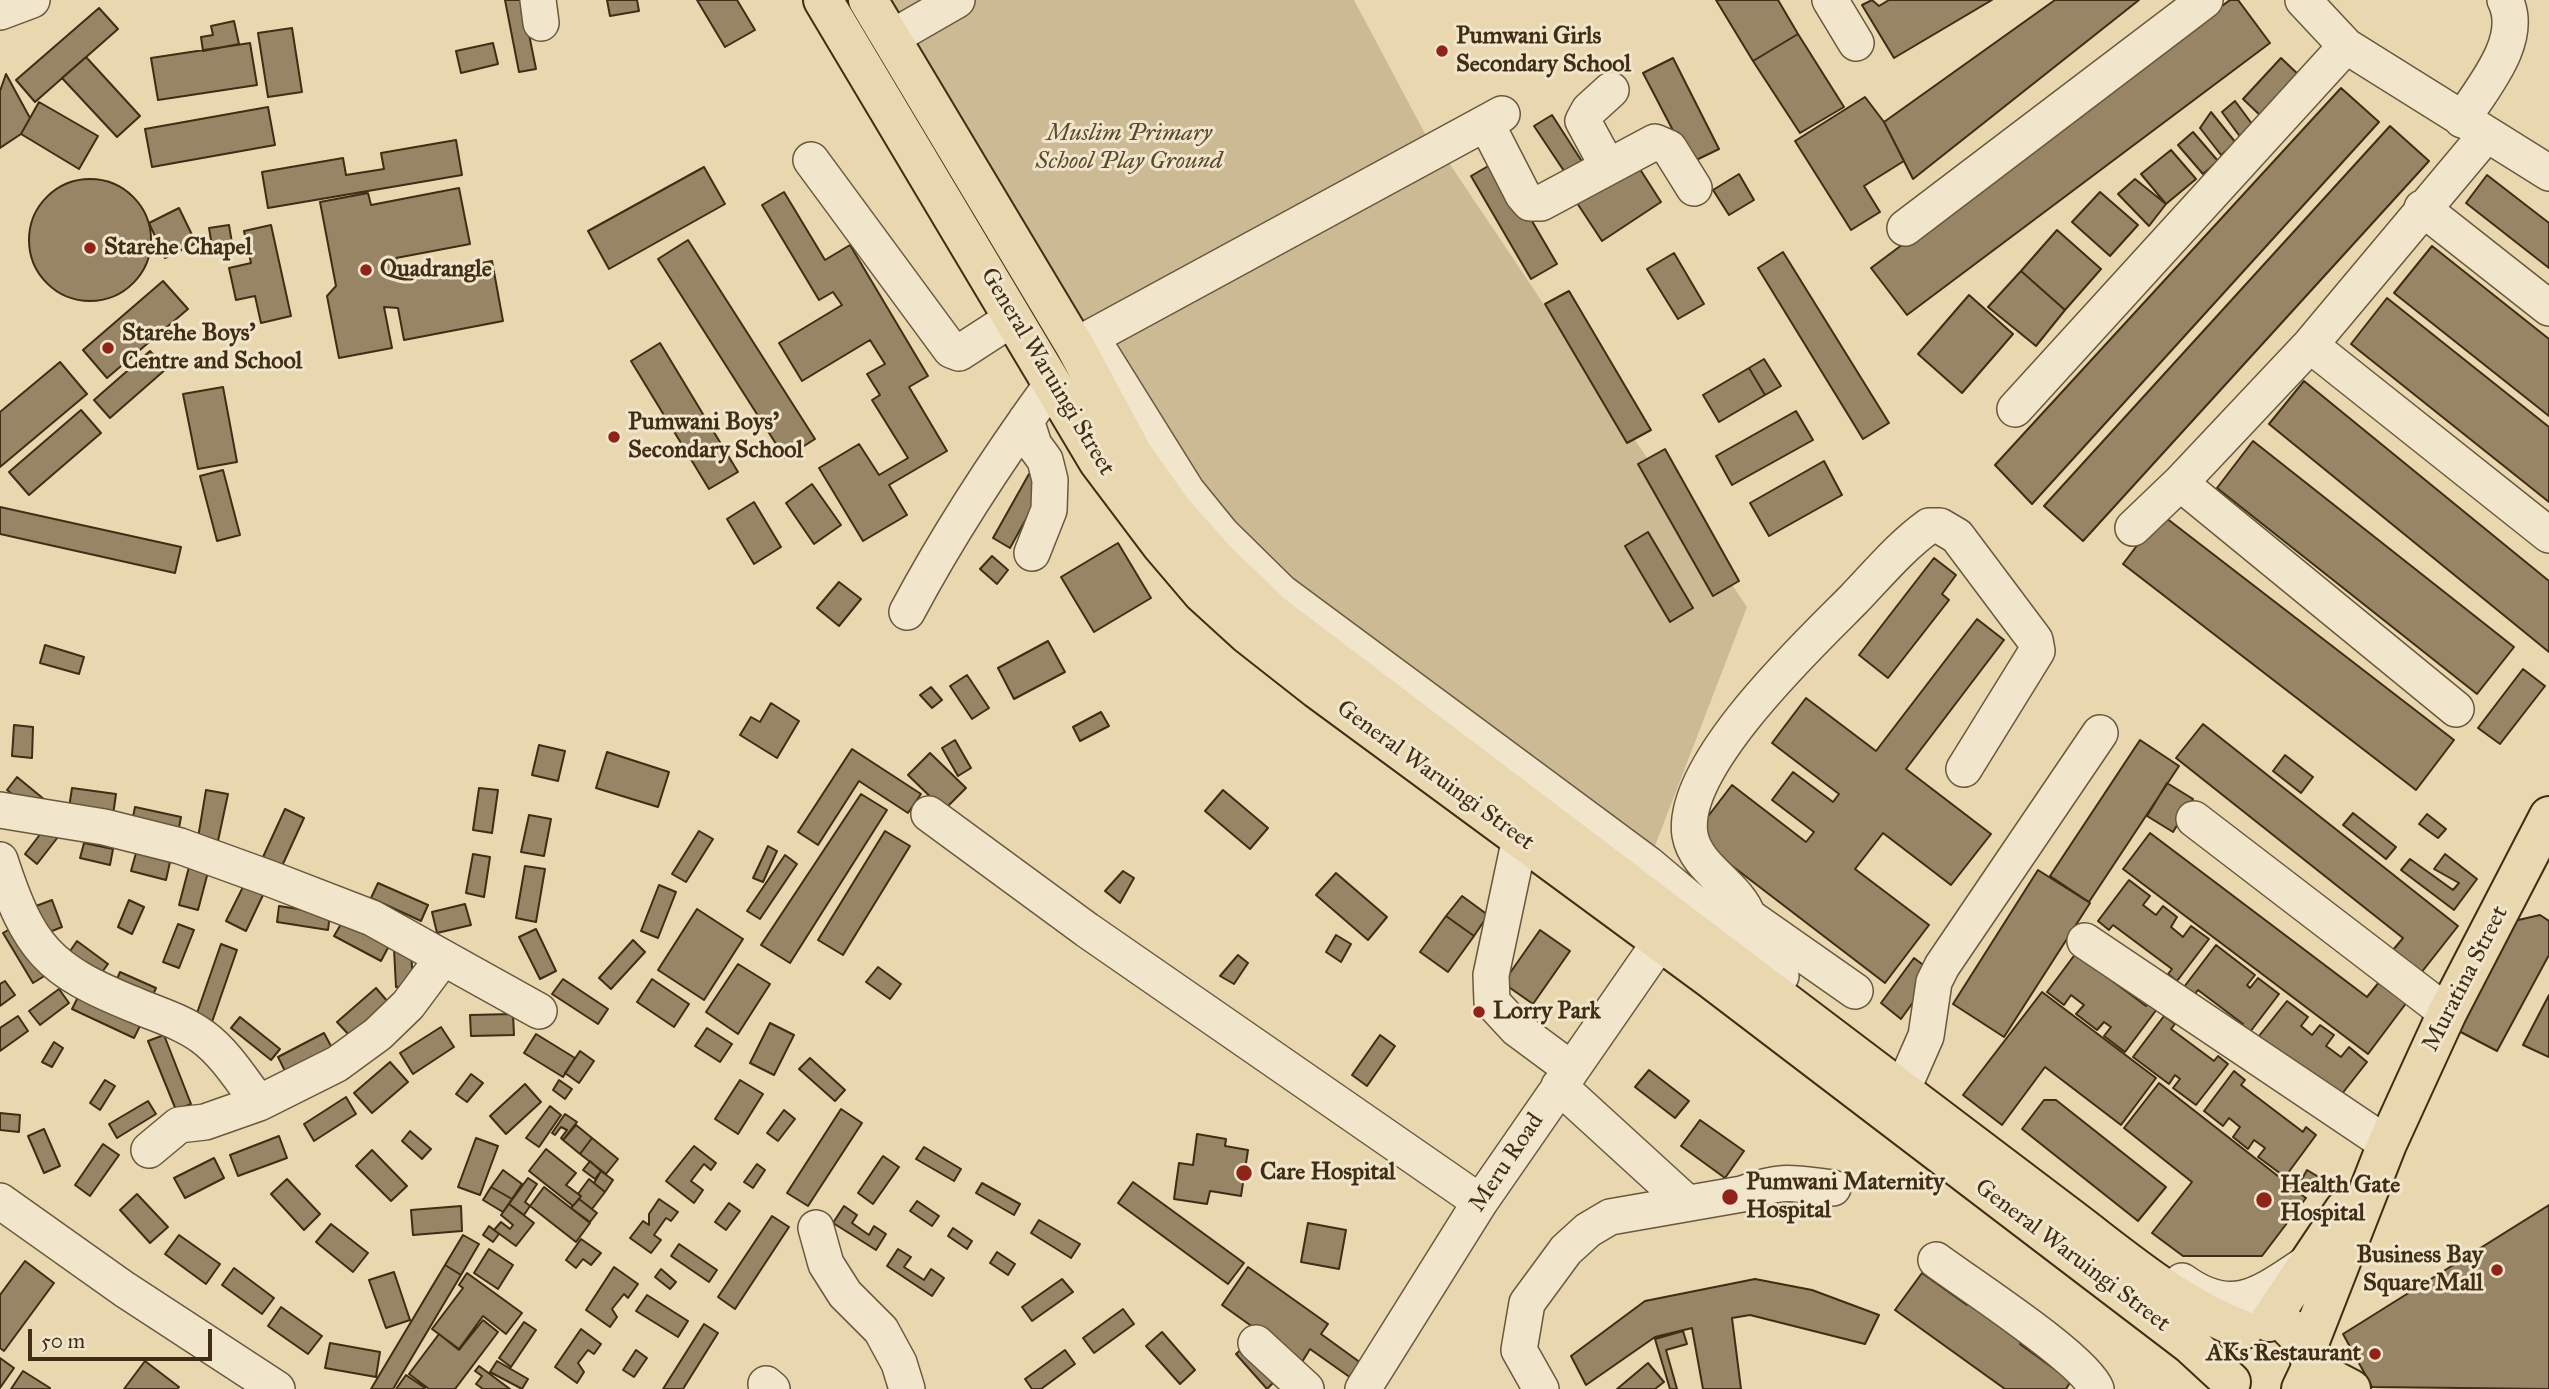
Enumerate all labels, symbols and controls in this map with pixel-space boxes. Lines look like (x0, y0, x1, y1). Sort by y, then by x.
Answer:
place label: Pumwani Girls Secondary School (1456, 23, 1631, 79)
marker: Pumwani Girls Secondary School (1434, 43, 1450, 59)
park label: Muslim Primary School Play Ground (1035, 120, 1223, 176)
place label: Starehe Chapel (104, 234, 252, 262)
marker: Starehe Chapel (82, 240, 98, 256)
place label: Quadrangle (380, 256, 492, 284)
marker: Quadrangle (358, 262, 374, 278)
street label: General Waruingi Street (974, 263, 1120, 481)
place label: Starehe Boys' Centre and School (122, 320, 302, 376)
marker: Starehe Boys' Centre and School (100, 340, 116, 356)
place label: Pumwani Boys' Secondary School (628, 409, 803, 465)
marker: Pumwani Boys' Secondary School (606, 429, 622, 445)
street label: General Waruingi Street (1331, 695, 1539, 857)
street label: Muratina Street (2417, 901, 2515, 1057)
place label: Lorry Park (1493, 998, 1601, 1026)
marker: Lorry Park (1471, 1004, 1487, 1020)
street label: Meru Road (1464, 1108, 1550, 1218)
place label: Care Hospital (1260, 1159, 1396, 1187)
marker: Care Hospital (1234, 1163, 1254, 1183)
place label: Pumwani Maternity Hospital (1746, 1169, 1945, 1225)
place label: Health Gate Hospital (2280, 1172, 2400, 1228)
street label: General Waruingi Street (1969, 1173, 2175, 1339)
marker: Pumwani Maternity Hospital (1720, 1187, 1740, 1207)
marker: Health Gate Hospital (2254, 1190, 2274, 1210)
place label: Business Bay Square Mall (2356, 1242, 2483, 1298)
marker: Business Bay Square Mall (2489, 1262, 2505, 1278)
scale bar (32, 1316, 215, 1360)
text: 50 m (41, 1328, 85, 1354)
place label: AKs Restaurant (2206, 1340, 2361, 1368)
marker: AKs Restaurant (2367, 1346, 2383, 1362)

